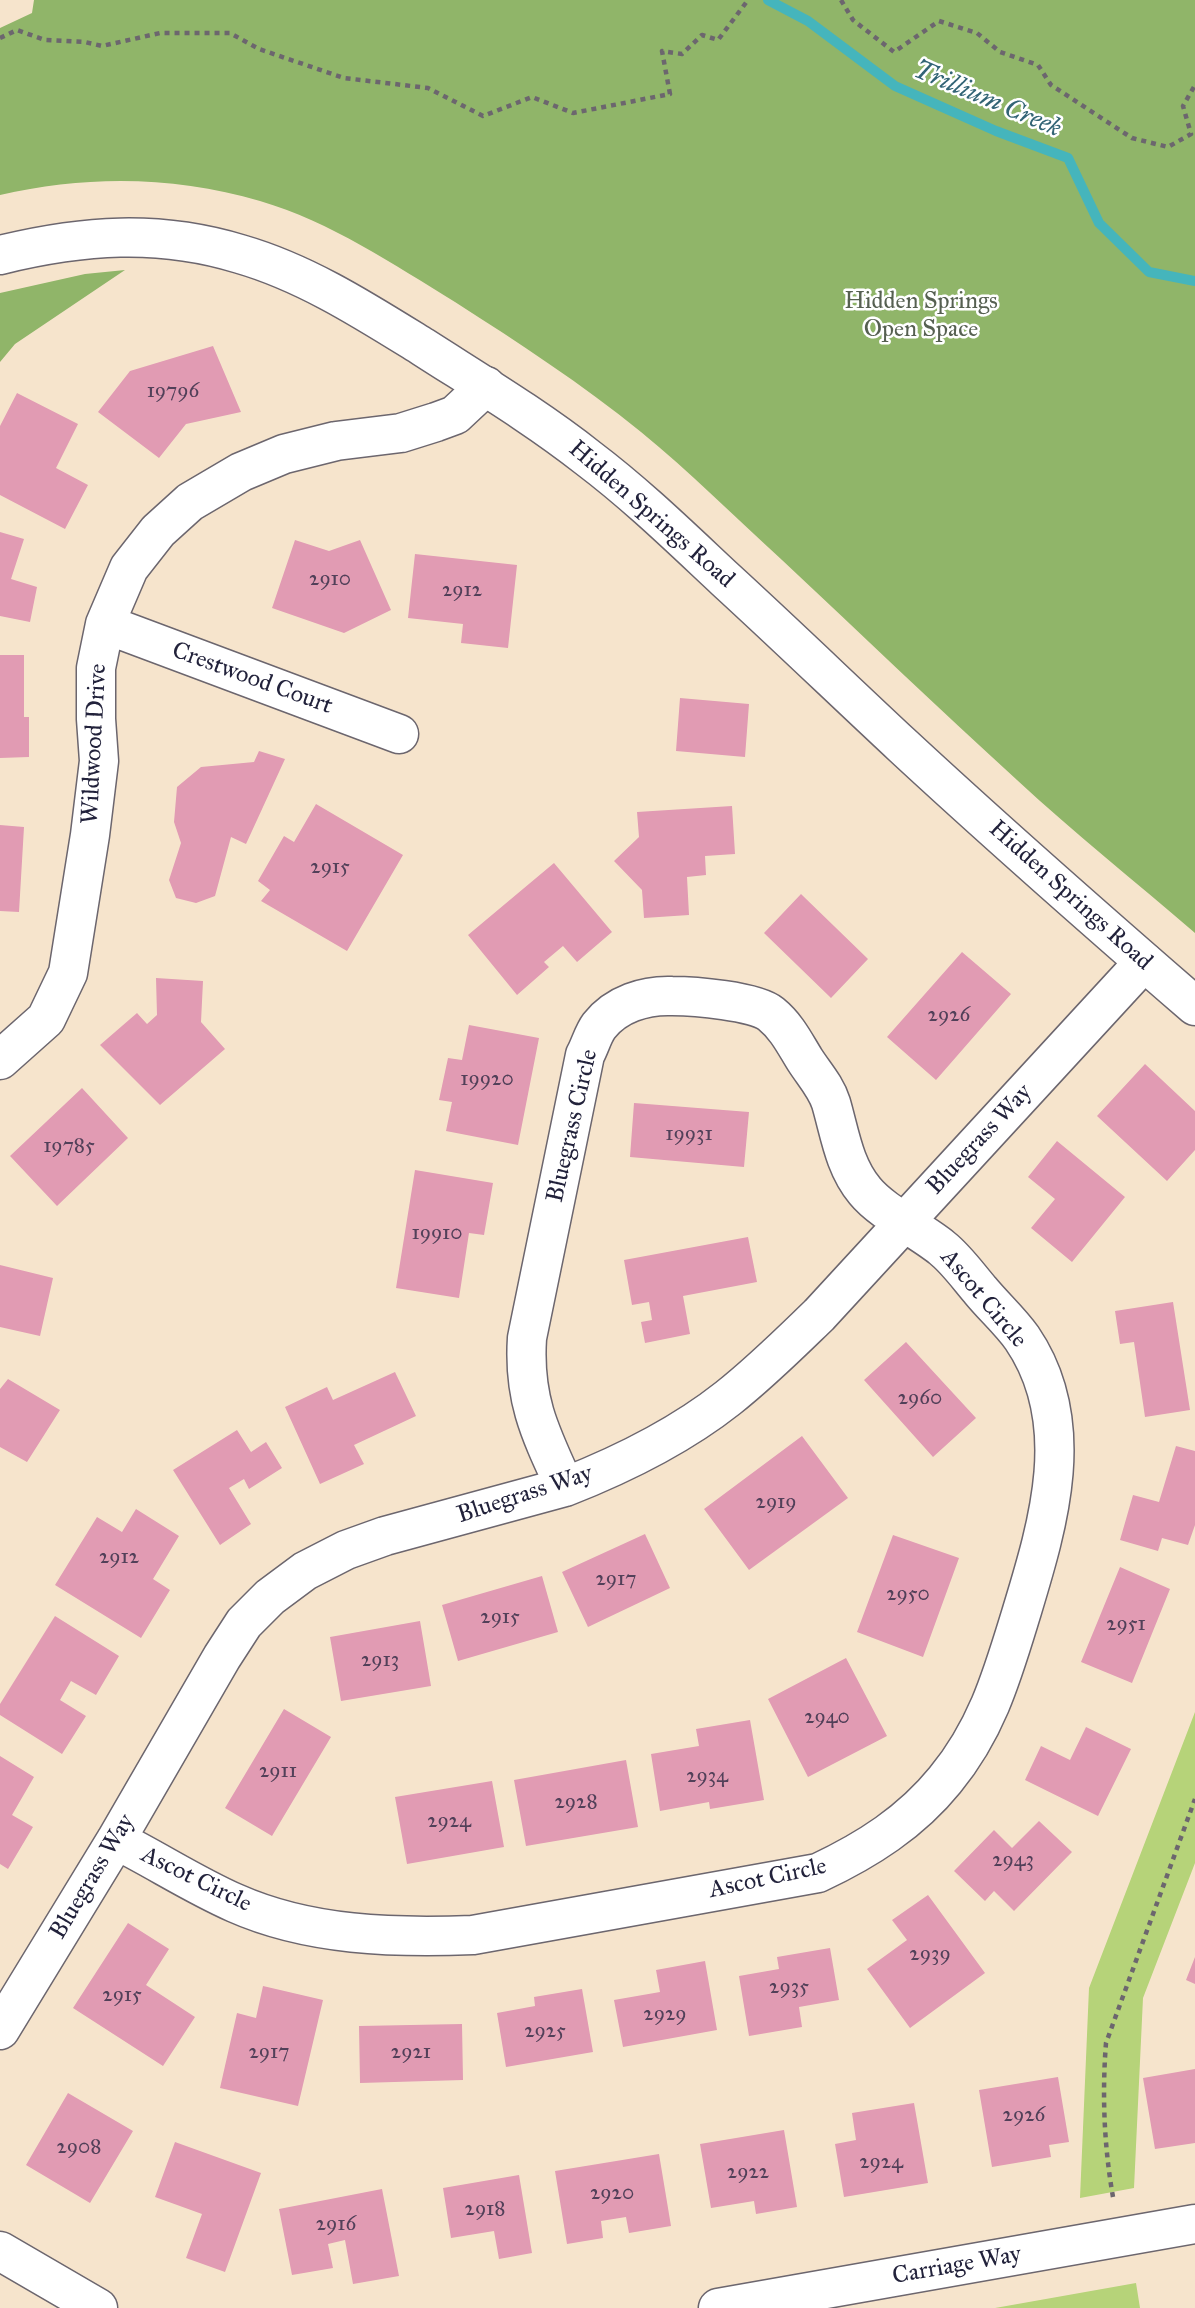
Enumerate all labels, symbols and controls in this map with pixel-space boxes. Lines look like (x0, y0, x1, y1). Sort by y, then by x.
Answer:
water label: Trillium Creek (908, 55, 1066, 145)
park label: Hidden Springs Open Space (844, 288, 998, 344)
house number: 19796 (147, 379, 199, 405)
street label: Hidden Springs Road (562, 435, 740, 595)
house number: 2910 (309, 567, 351, 593)
house number: 2912 (442, 578, 482, 604)
street label: Crestwood Court (168, 637, 336, 721)
street label: Wildwood Drive (76, 663, 114, 825)
street label: Hidden Springs Road (982, 815, 1158, 977)
house number: 2915 (310, 855, 350, 881)
house number: 2926 (928, 1003, 970, 1029)
street label: Bluegrass Circle (541, 1047, 605, 1205)
house number: 19920 (460, 1067, 514, 1093)
street label: Bluegrass Way (921, 1079, 1039, 1201)
house number: 19931 (665, 1122, 713, 1148)
house number: 19785 (43, 1134, 95, 1160)
house number: 19910 (412, 1221, 462, 1247)
street label: Ascot Circle (934, 1244, 1032, 1354)
house number: 2960 (898, 1386, 942, 1412)
street label: Bluegrass Way (454, 1460, 596, 1530)
house number: 2919 (756, 1490, 796, 1516)
house number: 2912 (99, 1545, 139, 1571)
house number: 2917 (596, 1567, 636, 1593)
house number: 2950 (886, 1582, 930, 1608)
house number: 2915 (480, 1605, 520, 1631)
house number: 2951 (1106, 1612, 1146, 1638)
house number: 2913 (361, 1648, 399, 1674)
house number: 2940 (804, 1705, 850, 1731)
house number: 2911 (259, 1759, 297, 1785)
house number: 2934 (686, 1764, 728, 1790)
house number: 2928 (554, 1790, 598, 1816)
street label: Bluegrass Way (44, 1809, 142, 1945)
house number: 2924 (427, 1809, 471, 1835)
street label: Ascot Circle (136, 1841, 256, 1919)
house number: 2943 (992, 1848, 1034, 1874)
street label: Ascot Circle (707, 1853, 829, 1905)
house number: 2939 (909, 1942, 951, 1968)
house number: 2935 (769, 1975, 809, 2001)
house number: 2915 (102, 1983, 142, 2009)
house number: 2929 (643, 2002, 687, 2028)
house number: 2925 (524, 2019, 566, 2045)
house number: 2917 (249, 2040, 289, 2066)
house number: 2921 (391, 2040, 431, 2066)
house number: 2926 (1003, 2103, 1045, 2129)
house number: 2908 (56, 2135, 102, 2161)
house number: 2924 (859, 2150, 903, 2176)
house number: 2922 (727, 2160, 769, 2186)
house number: 2920 (590, 2181, 634, 2207)
house number: 2918 (465, 2197, 505, 2223)
house number: 2916 (316, 2212, 356, 2238)
street label: Carriage Way (890, 2241, 1024, 2291)

